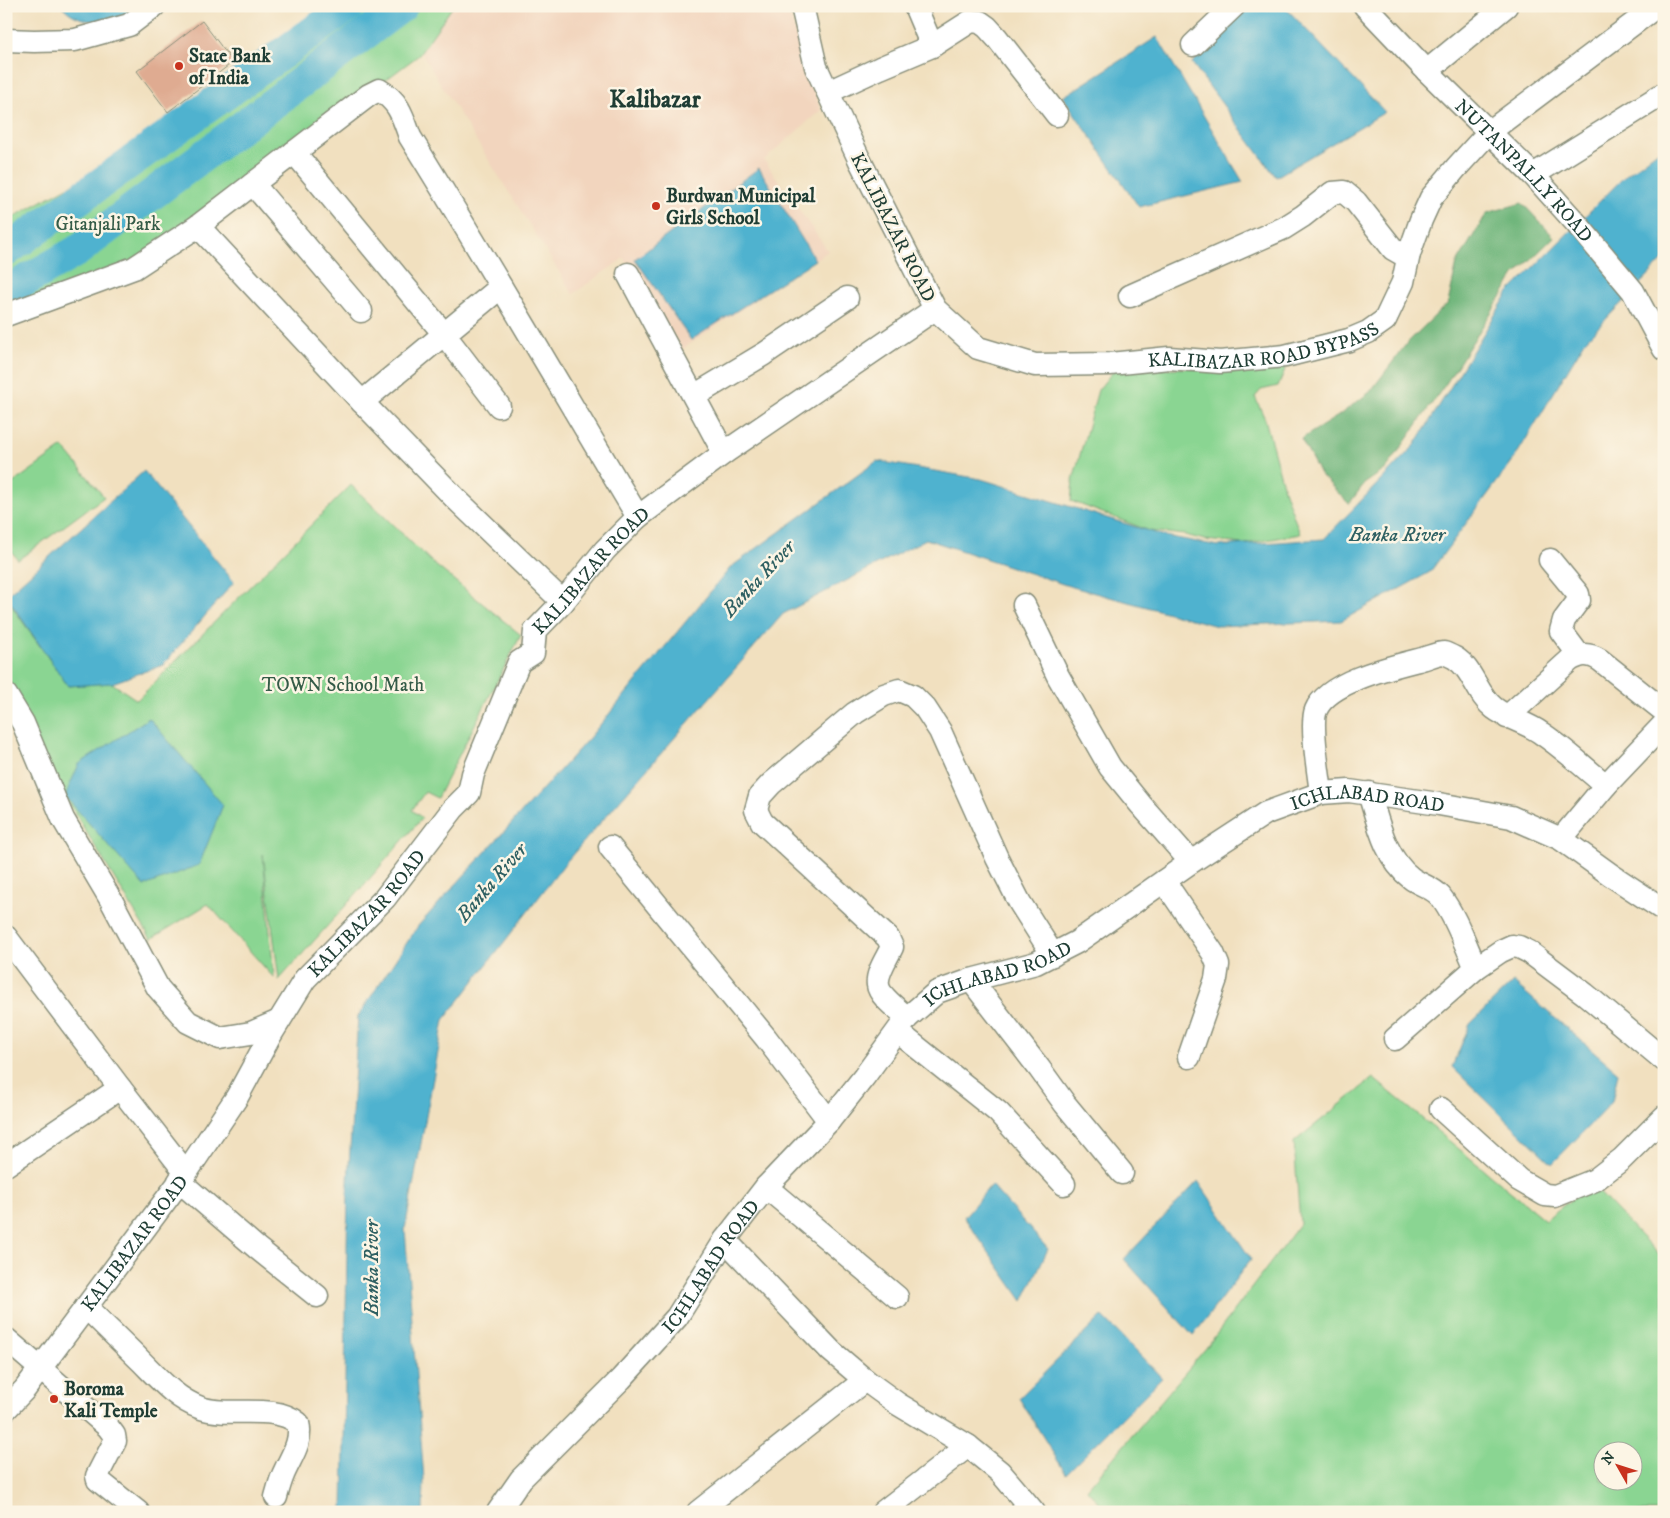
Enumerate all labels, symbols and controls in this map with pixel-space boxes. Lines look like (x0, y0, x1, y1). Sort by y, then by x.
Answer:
place label: State Bank of India (189, 45, 271, 90)
marker: State Bank of India (173, 60, 185, 72)
district label: Kalibazar (609, 85, 702, 115)
street label: NUTANPALLY ROAD (1450, 95, 1597, 247)
street label: KALIBAZAR ROAD (845, 149, 940, 306)
place label: Burdwan Municipal Girls School (666, 185, 816, 230)
marker: Burdwan Municipal Girls School (650, 200, 662, 212)
park label: Gitanjali Park (55, 213, 161, 236)
street label: KALIBAZAR ROAD BYPASS (1147, 318, 1384, 375)
street label: KALIBAZAR ROAD (528, 502, 654, 640)
water label: Banka River (1348, 523, 1447, 548)
water label: Banka River (717, 534, 802, 623)
park label: TOWN School Math (262, 674, 424, 697)
street label: ICHLABAD ROAD (1287, 781, 1446, 818)
water label: Banka River (451, 837, 534, 928)
street label: KALIBAZAR ROAD (304, 845, 431, 982)
street label: ICHLABAD ROAD (919, 937, 1076, 1012)
street label: KALIBAZAR ROAD (77, 1171, 194, 1316)
street label: ICHLABAD ROAD (658, 1196, 765, 1339)
water label: Banka River (360, 1218, 385, 1317)
place label: Boroma Kali Temple (64, 1378, 158, 1423)
marker: Boroma Kali Temple (48, 1393, 60, 1405)
north arrow (1592, 1440, 1642, 1490)
text: N (1598, 1448, 1620, 1469)

